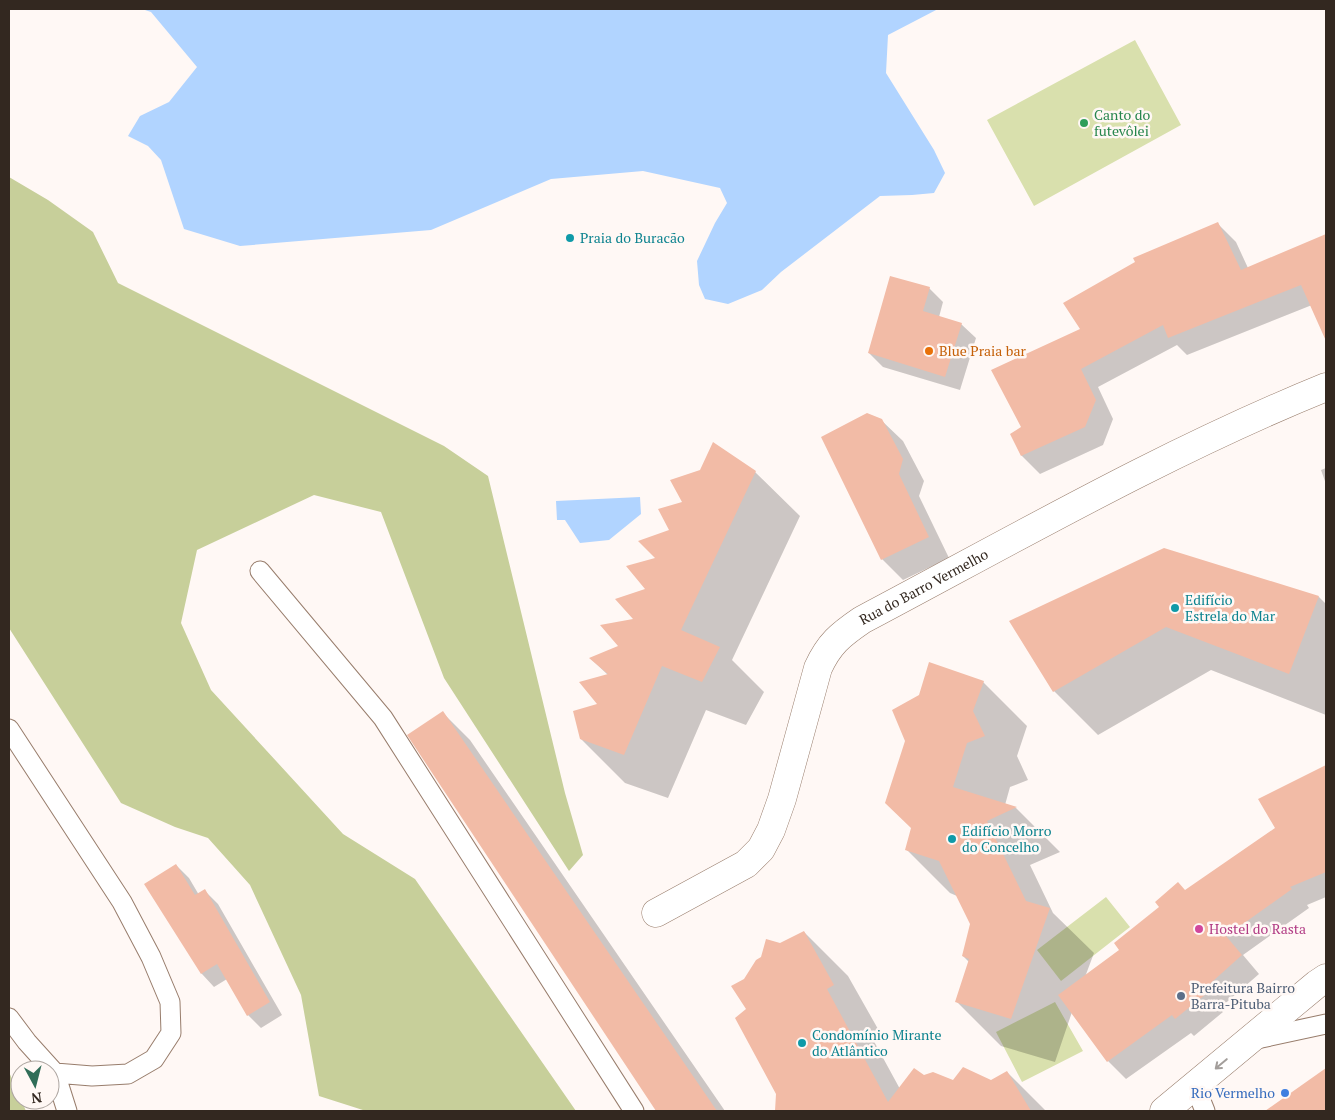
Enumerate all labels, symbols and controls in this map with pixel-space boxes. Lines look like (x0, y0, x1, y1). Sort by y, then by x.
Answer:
place label: Canto do futevôlei (1094, 105, 1151, 140)
marker: Canto do futevôlei (1078, 117, 1090, 129)
place label: Praia do Buracão (580, 228, 685, 247)
marker: Praia do Buracão (564, 232, 576, 244)
place label: Blue Praia bar (939, 341, 1026, 360)
marker: Blue Praia bar (923, 345, 935, 357)
street label: Rua do Barro Vermelho (856, 544, 991, 629)
place label: Edifício Estrela do Mar (1185, 590, 1276, 625)
marker: Edifício Estrela do Mar (1169, 602, 1181, 614)
place label: Edifício Morro do Concelho (962, 821, 1052, 856)
marker: Edifício Morro do Concelho (946, 833, 958, 845)
place label: Hostel do Rasta (1209, 919, 1306, 938)
marker: Hostel do Rasta (1193, 923, 1205, 935)
place label: Prefeitura Bairro Barra-Pituba (1191, 978, 1295, 1013)
marker: Prefeitura Bairro Barra-Pituba (1175, 990, 1187, 1002)
place label: Condomínio Mirante do Atlântico (812, 1025, 942, 1060)
marker: Condomínio Mirante do Atlântico (796, 1037, 808, 1049)
one-way arrow (1215, 1059, 1228, 1070)
north arrow (10, 1060, 60, 1110)
place label: Rio Vermelho (1191, 1083, 1275, 1102)
marker: Rio Vermelho (1279, 1087, 1291, 1099)
text: N (30, 1088, 43, 1109)

